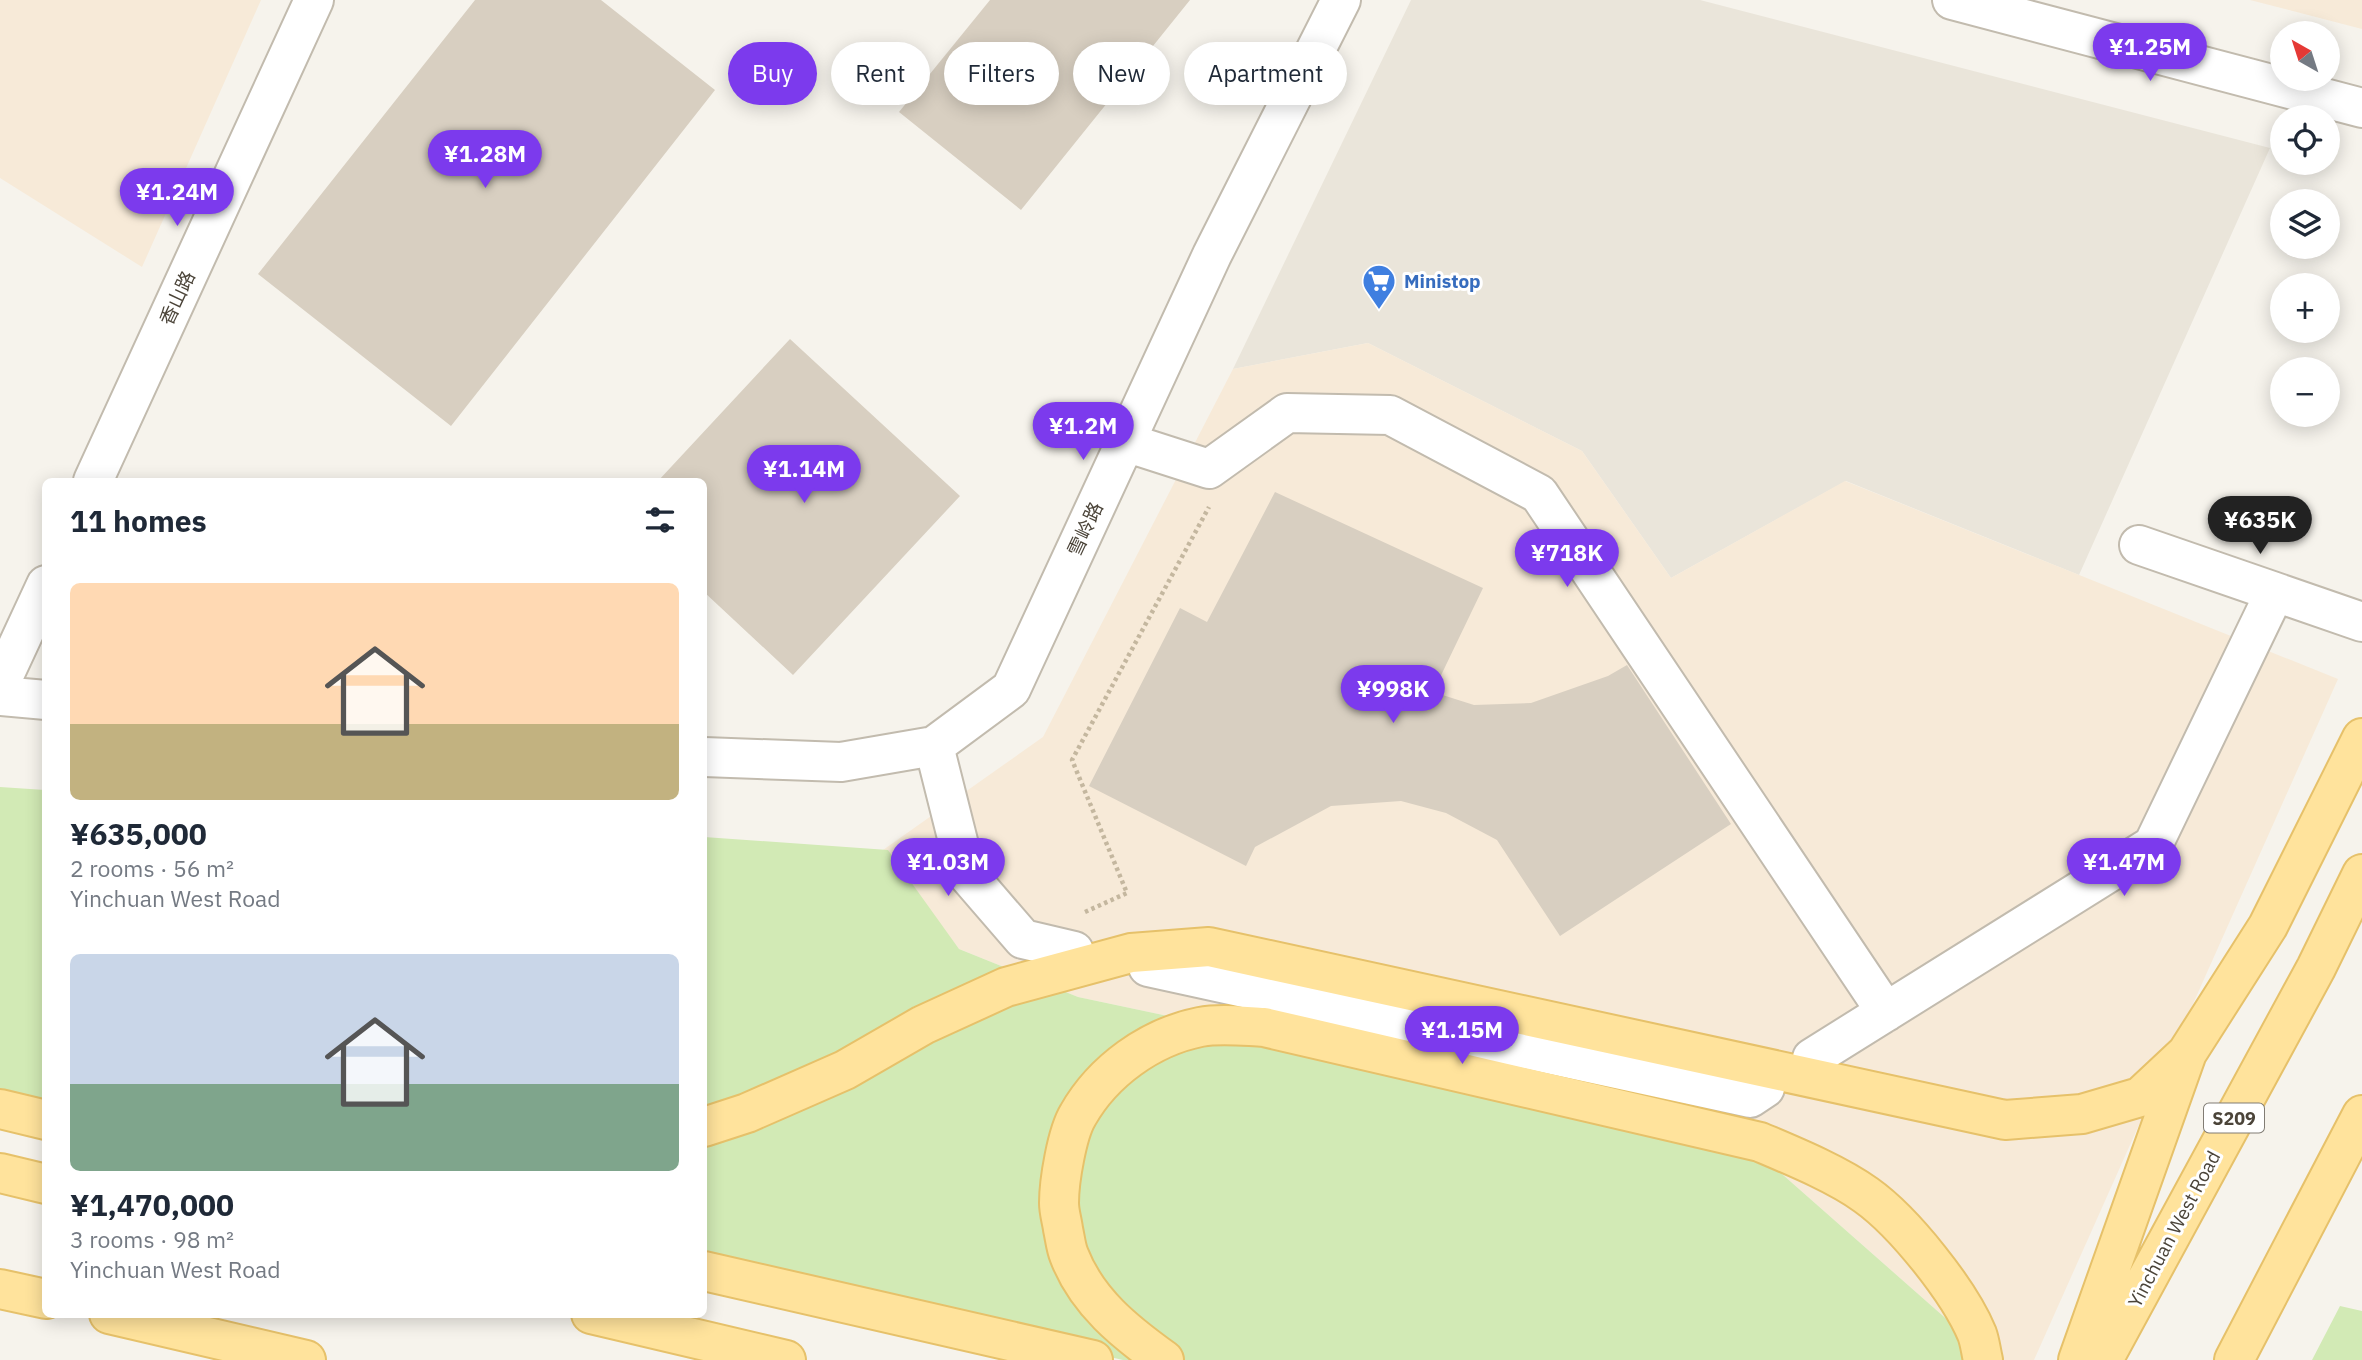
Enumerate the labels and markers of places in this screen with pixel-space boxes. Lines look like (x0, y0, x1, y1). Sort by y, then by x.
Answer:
pin: ¥1.25M (2093, 24, 2207, 83)
pin: ¥1.28M (428, 130, 542, 190)
pin: ¥1.24M (120, 168, 234, 228)
supermarket icon: Ministop (1360, 262, 1398, 311)
place label: Ministop (1404, 269, 1481, 293)
pin: ¥1.2M (1034, 402, 1132, 462)
pin: ¥1.14M (747, 446, 861, 505)
pin: ¥635K (2211, 496, 2309, 556)
pin: ¥718K (1518, 530, 1616, 589)
pin: ¥998K (1344, 666, 1442, 725)
pin: ¥1.03M (891, 838, 1005, 898)
pin: ¥1.47M (2067, 838, 2181, 898)
pin: ¥1.15M (1405, 1006, 1519, 1066)

